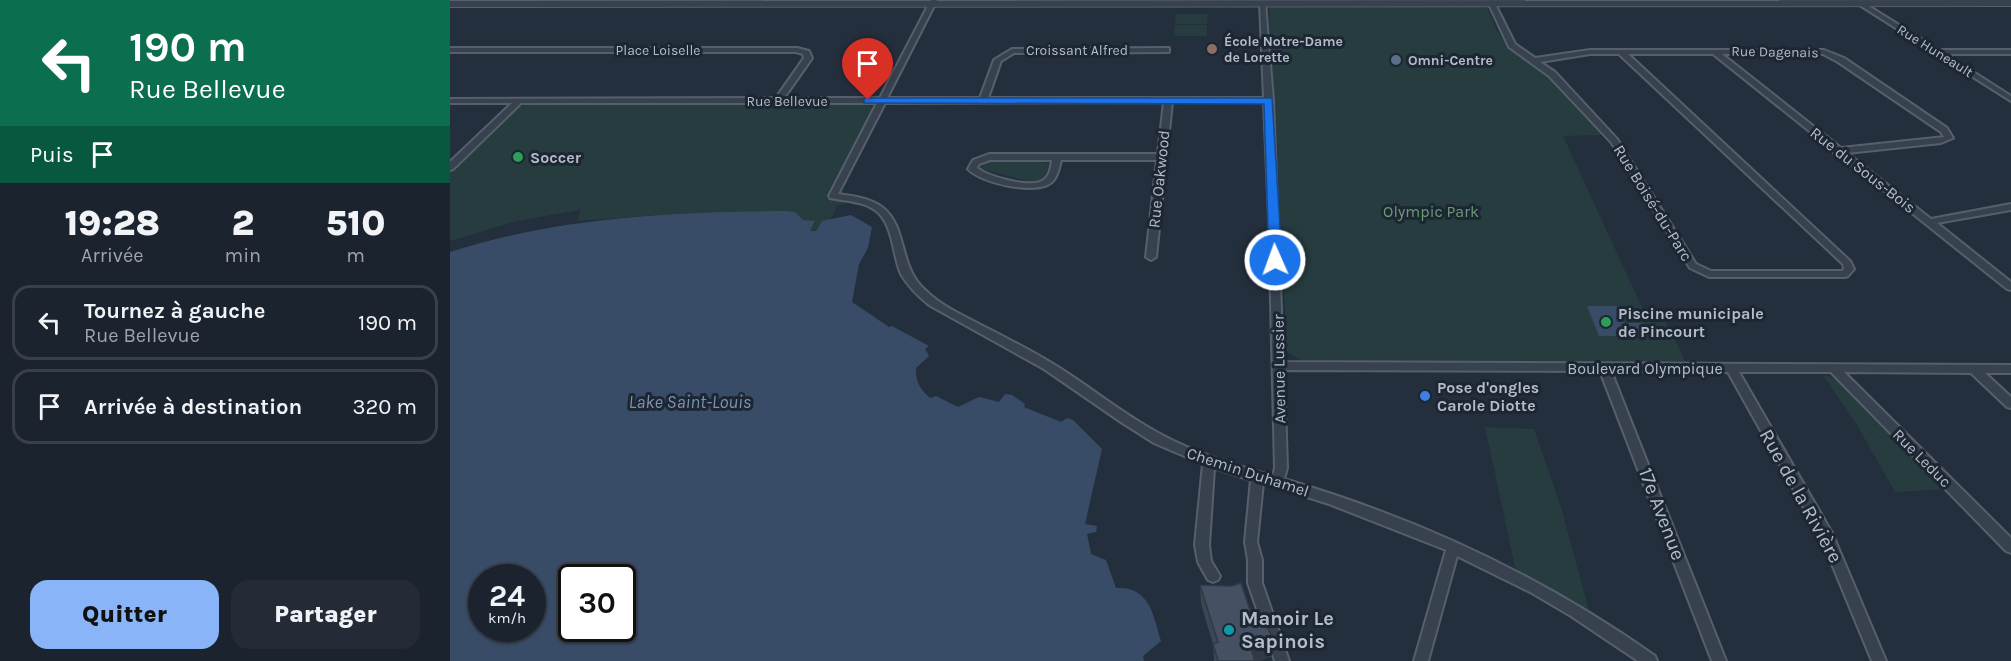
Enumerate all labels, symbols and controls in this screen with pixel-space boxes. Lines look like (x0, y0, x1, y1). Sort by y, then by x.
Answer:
street label: Rue Huneault (1894, 21, 1976, 81)
text: 190 m (129, 22, 247, 72)
icon: left (30, 24, 108, 102)
place label: École Notre-Dame de Lorette (1224, 32, 1343, 66)
pin (842, 38, 893, 100)
street label: Place Loiselle (615, 42, 701, 59)
street label: Croissant Alfred (1026, 42, 1128, 59)
marker: École Notre-Dame de Lorette (1205, 42, 1219, 56)
street label: Rue Dagenais (1731, 43, 1819, 61)
icon: arrive (851, 47, 884, 80)
place label: Omni-Centre (1408, 52, 1493, 69)
marker: Omni-Centre (1389, 53, 1403, 67)
text: Rue Bellevue (129, 73, 286, 105)
street label: Rue Bellevue (746, 93, 828, 110)
street label: Rue du Sous-Bois (1807, 123, 1919, 217)
street label: Rue Oakwood (1144, 129, 1174, 229)
icon: arrive (86, 138, 119, 171)
street label: Rue Boisé-du-Parc (1610, 141, 1696, 265)
text: Puis (30, 142, 74, 168)
place label: Soccer (530, 148, 582, 167)
marker: Soccer (511, 150, 525, 164)
text: 19:28 (65, 202, 160, 244)
text: 2 (231, 202, 254, 244)
text: 510 (326, 202, 385, 244)
park label: Olympic Park (1383, 202, 1479, 221)
position arrow (1243, 228, 1307, 292)
text: Arrivée (81, 244, 143, 267)
text: min (224, 244, 261, 267)
text: m (346, 244, 365, 267)
text: Tournez à gauche (84, 298, 265, 324)
place label: Piscine municipale de Pincourt (1618, 304, 1764, 341)
icon: left (33, 306, 66, 339)
text: 190 m (358, 310, 417, 336)
street label: Avenue Lussier (1269, 314, 1289, 424)
marker: Piscine municipale de Pincourt (1599, 315, 1613, 329)
text: Rue Bellevue (84, 324, 200, 347)
street label: Boulevard Olympique (1567, 359, 1723, 378)
place label: Pose d'ongles Carole Diotte (1437, 378, 1539, 415)
marker: Pose d'ongles Carole Diotte (1418, 389, 1432, 403)
icon: arrive (33, 390, 66, 423)
water label: Lake Saint-Louis (629, 391, 751, 413)
text: Arrivée à destination (84, 394, 302, 420)
text: 320 m (352, 394, 417, 420)
street label: Rue de la Rivière (1755, 425, 1847, 567)
street label: Rue Leduc (1889, 425, 1955, 491)
street label: Chemin Duhamel (1185, 443, 1311, 501)
street label: 17e Avenue (1634, 465, 1690, 563)
speed limit sign: 30 (558, 564, 636, 642)
text: 24 (489, 578, 525, 614)
button: Quitter (30, 580, 219, 649)
button: Partager (231, 580, 420, 649)
place label: Manoir Le Sapinois (1241, 607, 1334, 653)
text: km/h (488, 609, 526, 627)
marker: Manoir Le Sapinois (1222, 623, 1236, 637)

